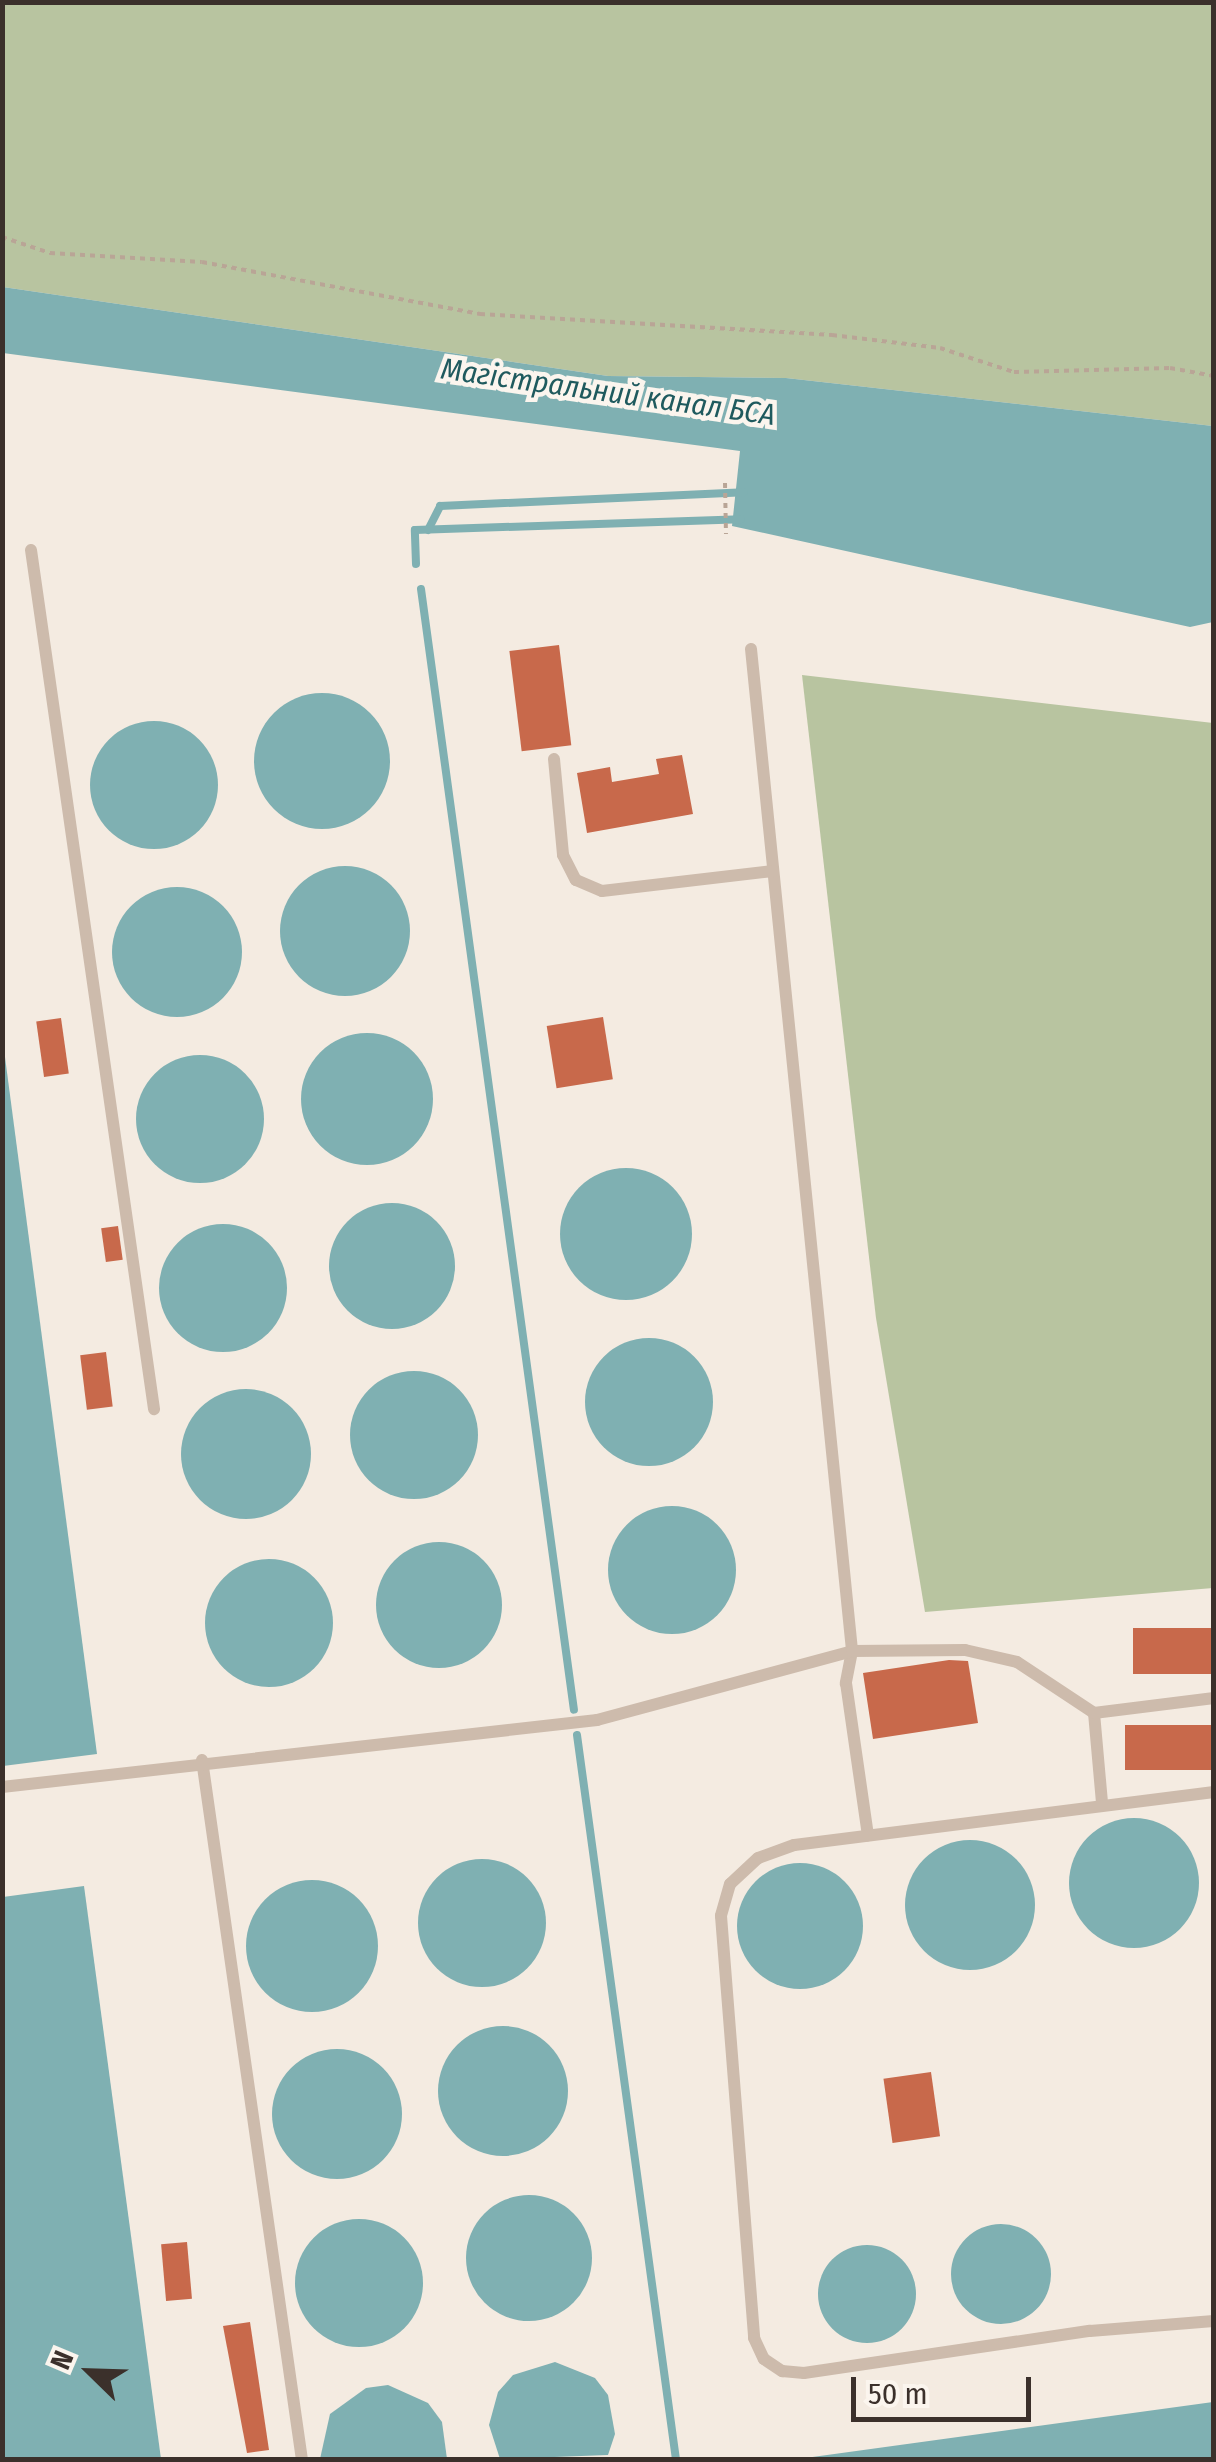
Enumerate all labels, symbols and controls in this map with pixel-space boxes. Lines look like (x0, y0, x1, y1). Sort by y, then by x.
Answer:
water label: Магістральний канал БСА (439, 351, 777, 433)
north arrow (40, 2322, 140, 2422)
text: N (43, 2346, 80, 2374)
scale bar (856, 2357, 1036, 2419)
text: 50 m (868, 2376, 928, 2412)

